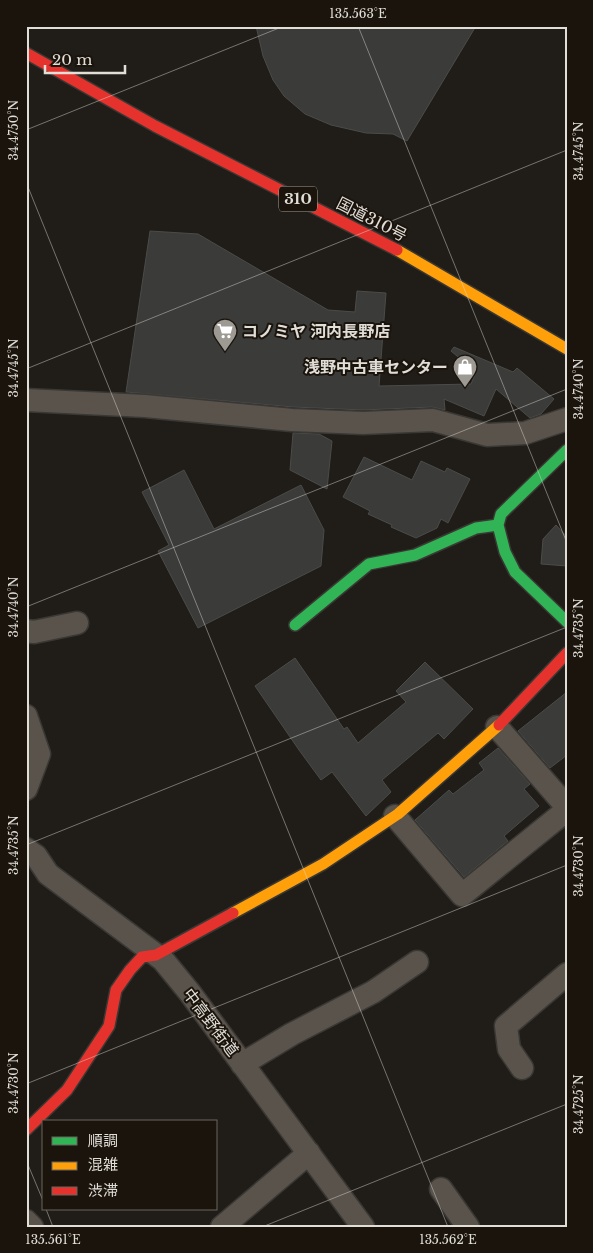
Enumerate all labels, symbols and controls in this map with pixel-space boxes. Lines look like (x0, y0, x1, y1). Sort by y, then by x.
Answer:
text: 135.563°E (329, 6, 387, 21)
scale bar (45, 42, 125, 74)
text: 20 m (52, 50, 92, 69)
text: 34.4750°N (6, 99, 21, 160)
text: 34.4745°N (571, 121, 586, 181)
road number: 310 (279, 186, 317, 212)
street label: 国道310号 (333, 193, 411, 245)
supermarket icon: コノミヤ 河内長野店 (212, 318, 238, 352)
place label: コノミヤ 河内長野店 (242, 321, 390, 341)
text: 34.4745°N (6, 338, 21, 398)
shop icon: 浅野中古車センター (452, 354, 478, 388)
place label: 浅野中古車センター (304, 357, 448, 377)
text: 34.4740°N (571, 358, 586, 419)
text: 34.4740°N (6, 576, 21, 637)
text: 34.4735°N (571, 598, 586, 658)
text: 34.4735°N (6, 815, 21, 875)
text: 34.4730°N (571, 835, 586, 897)
street label: 中高野街道 (179, 984, 243, 1060)
text: 34.4730°N (6, 1052, 21, 1114)
text: 34.4725°N (571, 1074, 586, 1134)
legend (42, 1120, 218, 1210)
text: 順調 (88, 1131, 118, 1150)
text: 混雑 (88, 1155, 118, 1174)
text: 渋滞 (88, 1181, 118, 1200)
text: 135.561°E (25, 1232, 81, 1247)
text: 135.562°E (419, 1232, 477, 1247)

